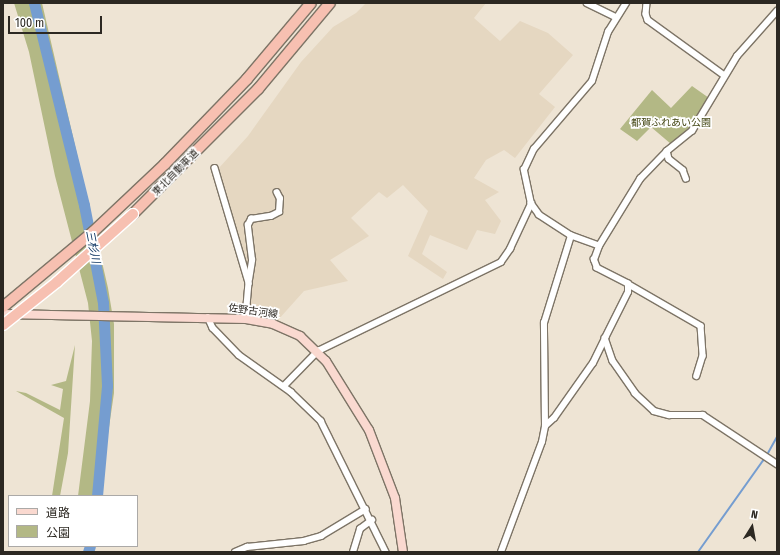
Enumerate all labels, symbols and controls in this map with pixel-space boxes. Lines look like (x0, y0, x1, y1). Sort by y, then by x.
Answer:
scale bar (10, 8, 104, 34)
text: 100 m (15, 16, 44, 30)
park label: 都賀ふれあい公園 (631, 118, 711, 130)
street label: 東北自動車道 (151, 148, 201, 198)
water label: 三杉川 (82, 230, 102, 264)
street label: 佐野古河線 (227, 303, 279, 321)
legend (8, 495, 138, 547)
text: 道路 (46, 506, 70, 520)
north arrow (732, 507, 772, 547)
text: N (750, 508, 759, 522)
text: 公園 (46, 526, 70, 540)

